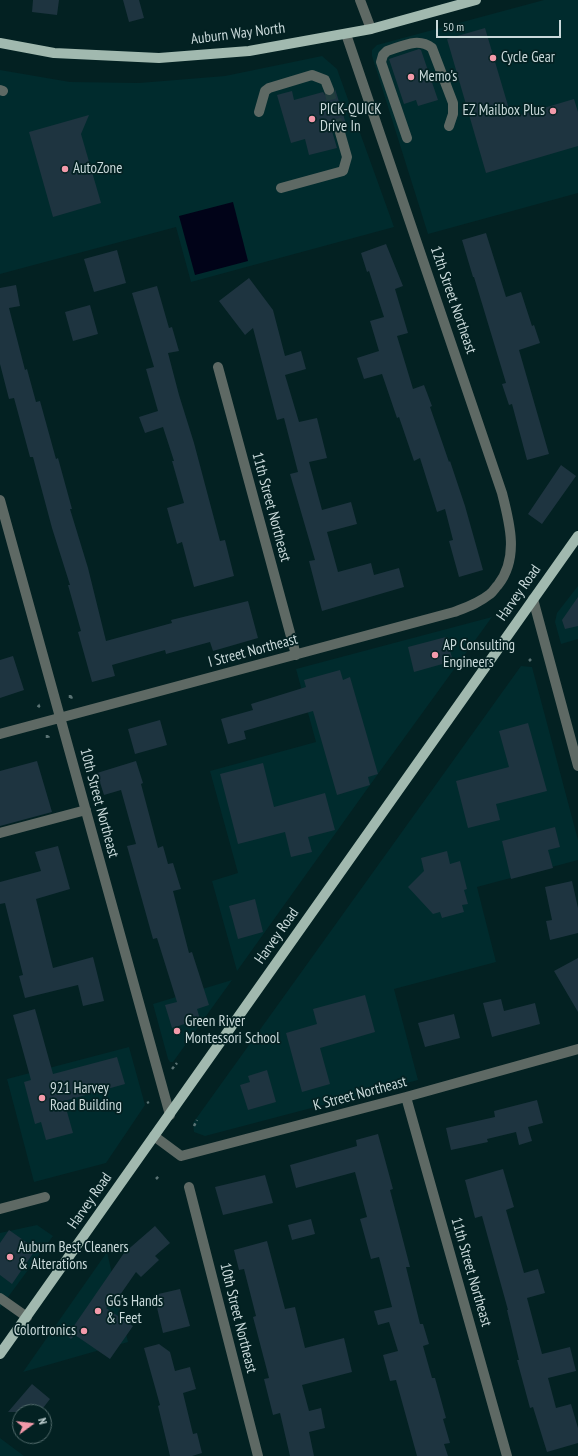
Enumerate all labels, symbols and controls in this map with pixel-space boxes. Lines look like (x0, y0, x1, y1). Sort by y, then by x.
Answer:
scale bar (438, 12, 563, 38)
street label: Auburn Way North (190, 19, 286, 49)
text: 50 m (443, 19, 464, 34)
place label: Cycle Gear (501, 49, 555, 67)
marker: Cycle Gear (488, 53, 498, 63)
place label: Memo's (419, 68, 457, 86)
marker: Memo's (406, 72, 416, 82)
place label: PICK-QUICK Drive In (320, 101, 382, 136)
place label: EZ Mailbox Plus (463, 102, 545, 120)
marker: EZ Mailbox Plus (548, 106, 558, 116)
marker: PICK-QUICK Drive In (307, 114, 317, 124)
place label: AutoZone (73, 160, 122, 178)
marker: AutoZone (60, 164, 70, 174)
street label: 12th Street Northeast (426, 244, 480, 356)
street label: 11th Street Northeast (248, 450, 294, 564)
street label: Harvey Road (493, 561, 545, 625)
street label: I Street Northeast (206, 630, 300, 672)
place label: AP Consulting Engineers (443, 637, 515, 672)
marker: AP Consulting Engineers (430, 650, 440, 660)
street label: 10th Street Northeast (76, 746, 122, 860)
street label: Harvey Road (251, 904, 303, 968)
place label: Green River Montessori School (185, 1013, 280, 1048)
marker: Green River Montessori School (172, 1026, 182, 1036)
street label: K Street Northeast (311, 1073, 409, 1115)
place label: 921 Harvey Road Building (50, 1080, 122, 1115)
marker: 921 Harvey Road Building (37, 1093, 47, 1103)
street label: Harvey Road (64, 1169, 116, 1233)
street label: 11th Street Northeast (447, 1215, 495, 1329)
place label: Auburn Best Cleaners & Alterations (18, 1239, 129, 1274)
marker: Auburn Best Cleaners & Alterations (5, 1252, 15, 1262)
street label: 10th Street Northeast (216, 1261, 260, 1375)
place label: GG's Hands & Feet (106, 1293, 163, 1328)
marker: GG's Hands & Feet (93, 1306, 103, 1316)
place label: Colortronics (14, 1322, 76, 1340)
marker: Colortronics (79, 1326, 89, 1336)
north arrow (12, 1404, 52, 1444)
text: N (35, 1416, 50, 1426)

